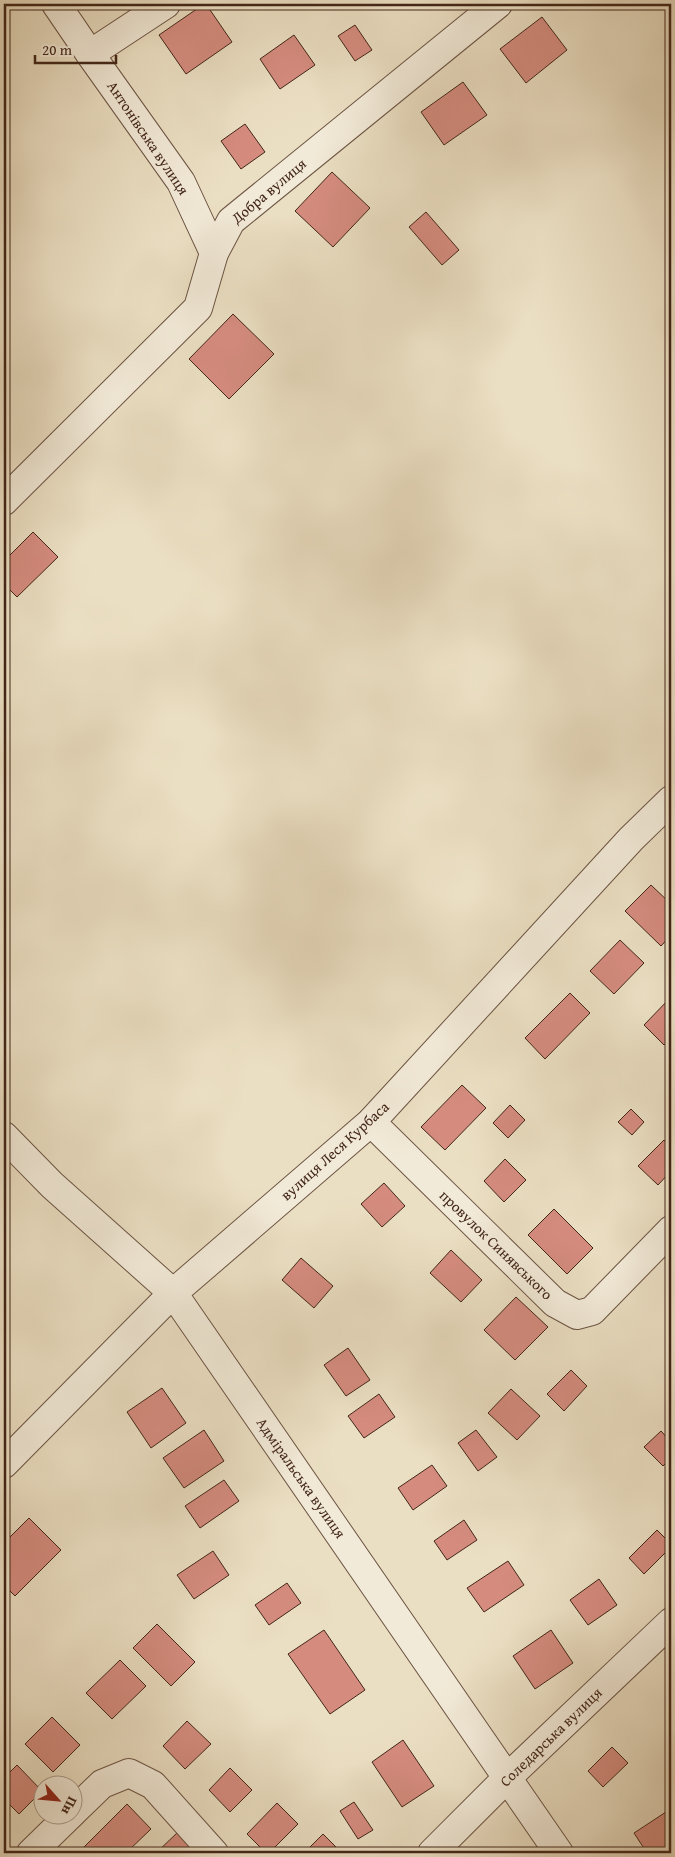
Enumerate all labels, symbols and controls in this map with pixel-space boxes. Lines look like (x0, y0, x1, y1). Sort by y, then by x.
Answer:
scale bar (35, 32, 116, 64)
text: 20 m (42, 39, 73, 60)
street label: Антонівська вулиця (102, 77, 195, 199)
street label: Добра вулиця (226, 153, 311, 229)
street label: вулиця Леся Курбаса (276, 1096, 394, 1205)
street label: провулок Синявського (435, 1185, 558, 1305)
street label: Адміральська вулиця (252, 1413, 351, 1543)
street label: Соледарська вулиця (495, 1682, 607, 1791)
north arrow (32, 1774, 82, 1824)
text: Пн (56, 1793, 83, 1819)

